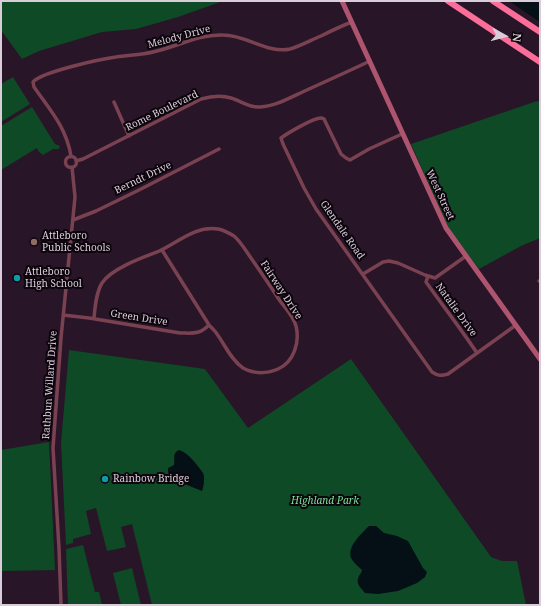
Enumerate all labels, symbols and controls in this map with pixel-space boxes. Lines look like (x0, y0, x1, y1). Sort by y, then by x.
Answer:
north arrow (485, 16, 525, 56)
street label: Melody Drive (146, 23, 212, 51)
text: N (509, 32, 525, 43)
street label: Rome Boulevard (124, 88, 200, 134)
street label: Berndt Drive (113, 159, 173, 197)
street label: West Street (423, 168, 457, 222)
street label: Glendale Road (317, 198, 367, 262)
place label: Attleboro Public Schools (42, 230, 110, 254)
marker: Attleboro Public Schools (29, 237, 39, 247)
street label: Fairway Drive (258, 258, 304, 322)
place label: Attleboro High School (25, 266, 82, 290)
marker: Attleboro High School (12, 273, 22, 283)
street label: Natalie Drive (433, 281, 479, 339)
street label: Green Drive (109, 308, 169, 328)
street label: Rathbun Willard Drive (40, 330, 60, 440)
place label: Rainbow Bridge (113, 473, 189, 485)
marker: Rainbow Bridge (100, 474, 110, 484)
park label: Highland Park (291, 495, 359, 507)

